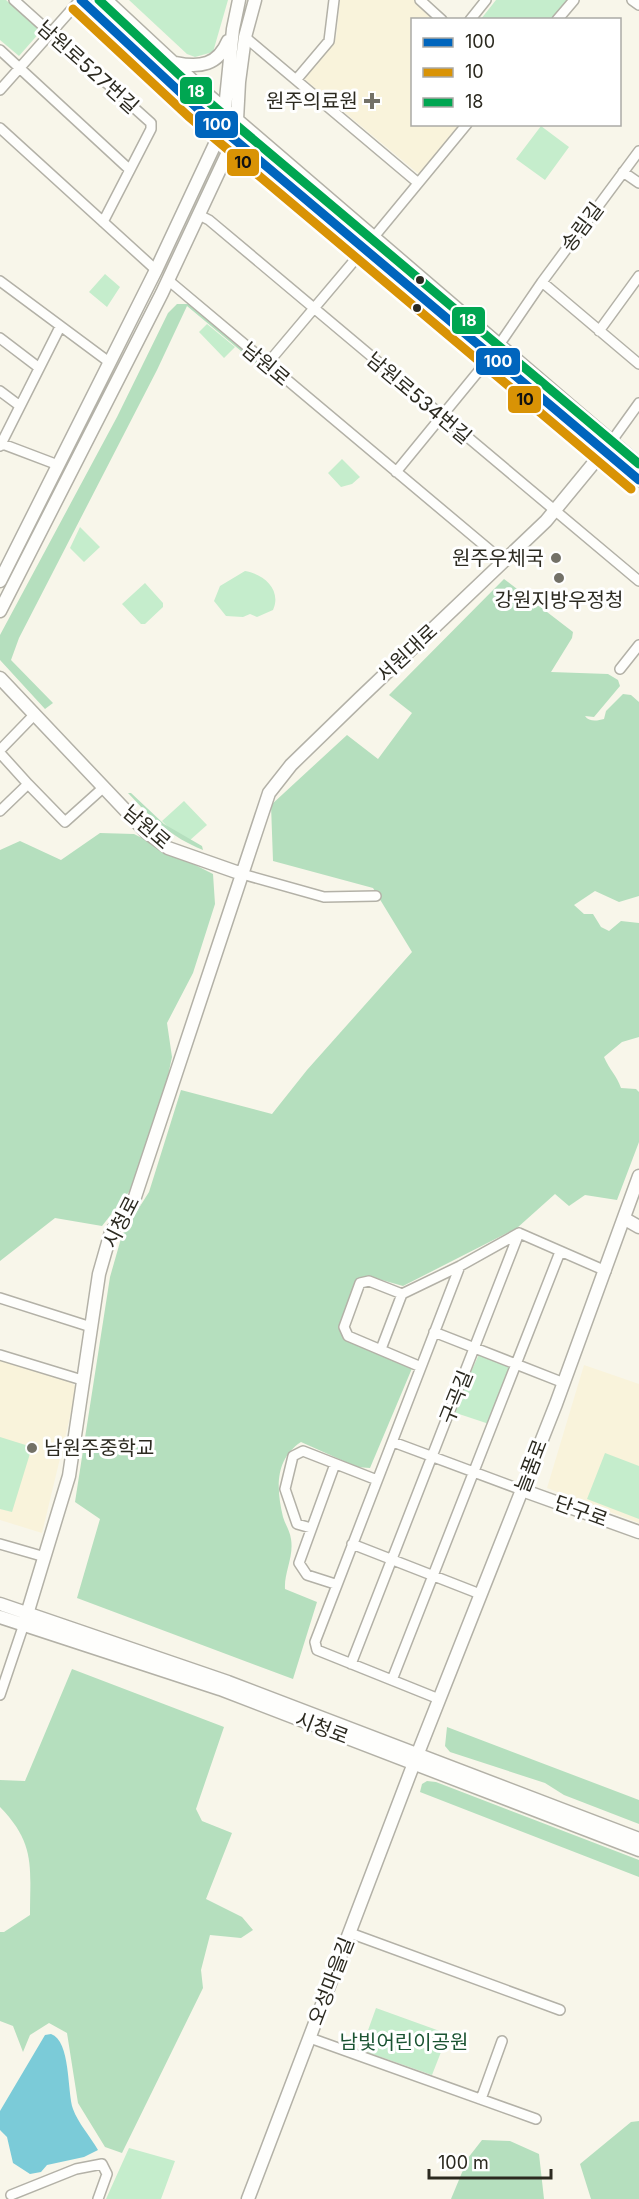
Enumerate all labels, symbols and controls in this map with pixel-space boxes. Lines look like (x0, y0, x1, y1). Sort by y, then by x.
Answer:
street label: 남원로527번길 (33, 15, 143, 119)
legend (411, 18, 621, 126)
text: 100 (465, 31, 495, 52)
text: 10 (465, 61, 484, 82)
line badge: 18 (179, 76, 213, 105)
text: 18 (187, 81, 205, 101)
place label: 원주의료원 (266, 89, 358, 113)
text: 18 (465, 91, 483, 112)
marker: 원주의료원 (363, 92, 381, 110)
line badge: 100 (194, 110, 239, 139)
text: 100 (203, 114, 231, 134)
line badge: 10 (226, 148, 260, 177)
text: 10 (234, 152, 252, 172)
street label: 송림길 (556, 198, 608, 256)
unlabelled marker (414, 274, 426, 286)
unlabelled marker (411, 302, 423, 314)
line badge: 18 (451, 306, 486, 335)
text: 18 (459, 310, 477, 330)
street label: 남원로 (237, 337, 295, 391)
street label: 남원로534번길 (362, 347, 476, 449)
line badge: 100 (475, 347, 521, 376)
text: 100 (484, 351, 512, 371)
line badge: 10 (507, 385, 542, 414)
text: 10 (516, 389, 534, 409)
place label: 원주우체국 (452, 546, 544, 570)
marker: 원주우체국 (549, 551, 563, 565)
marker: 강원지방우정청 (552, 571, 566, 585)
place label: 강원지방우정청 (495, 588, 623, 612)
street label: 서원대로 (372, 619, 442, 687)
street label: 남원로 (118, 800, 176, 854)
street label: 시청로 (98, 1192, 144, 1252)
street label: 구곡길 (435, 1367, 477, 1427)
place label: 남원주중학교 (44, 1436, 154, 1460)
street label: 늘품로 (510, 1436, 552, 1496)
marker: 남원주중학교 (25, 1441, 39, 1455)
street label: 단구로 (551, 1490, 611, 1532)
street label: 시청로 (292, 1707, 352, 1749)
street label: 오성마을길 (303, 1934, 359, 2028)
park label: 남빛어린이공원 (340, 2030, 468, 2054)
scale bar (429, 2142, 550, 2180)
text: 100 m (438, 2152, 489, 2173)

